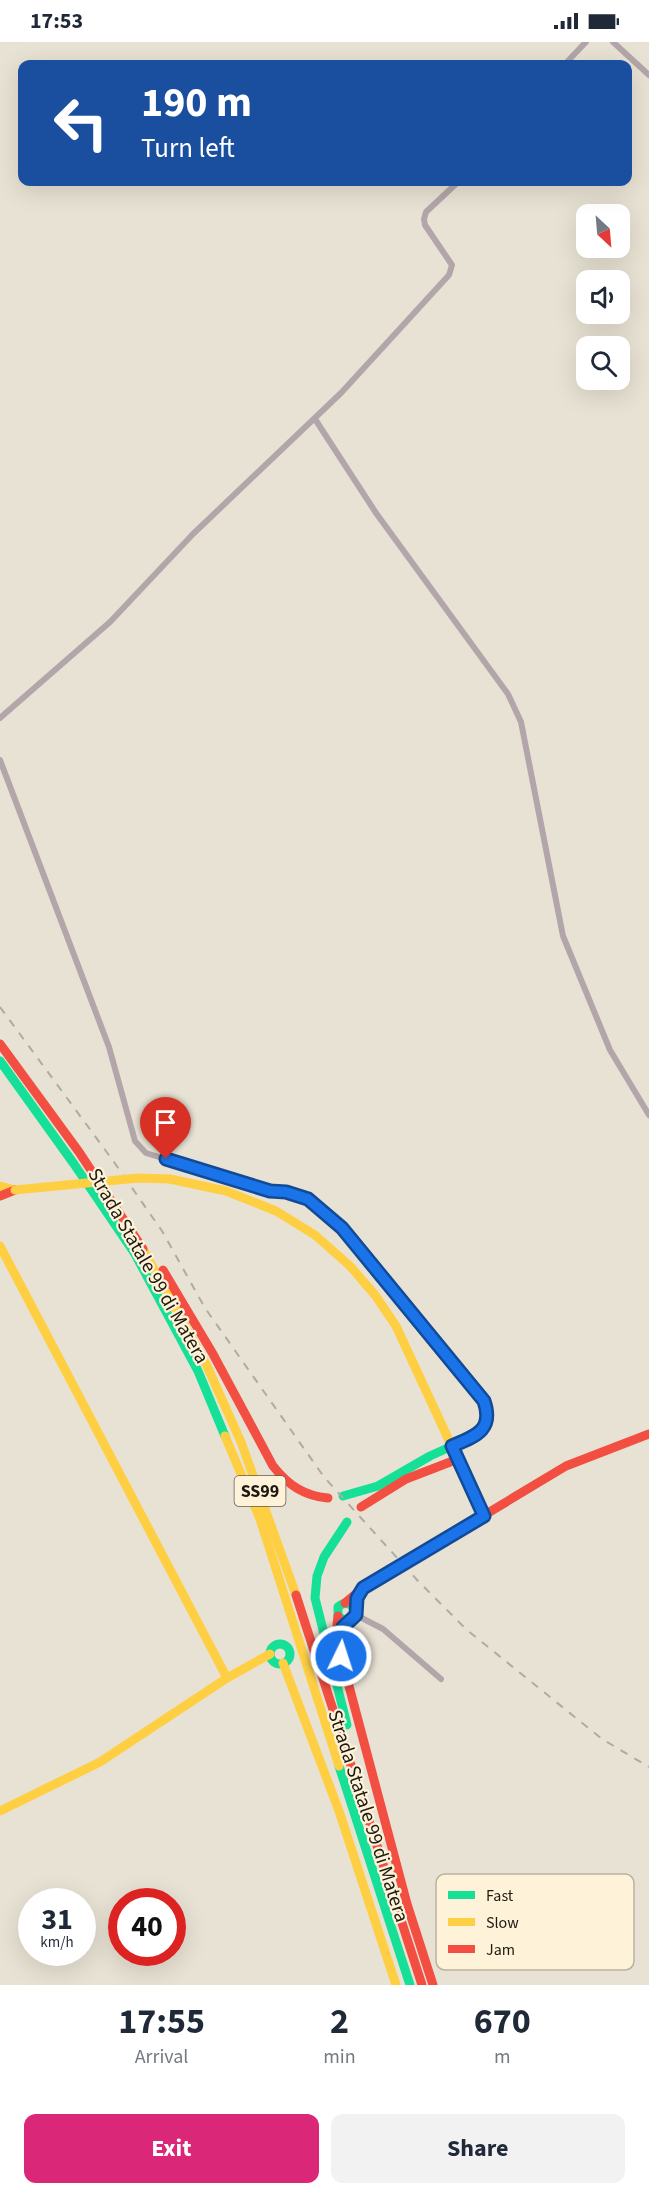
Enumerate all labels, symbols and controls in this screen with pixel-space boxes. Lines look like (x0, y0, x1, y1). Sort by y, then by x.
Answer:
text: 17:53 (30, 5, 83, 37)
text: 190 m (141, 73, 252, 133)
icon: left (42, 84, 120, 162)
text: Turn left (141, 129, 235, 168)
north arrow (576, 204, 630, 258)
map controls (576, 204, 630, 390)
button: sound (576, 270, 630, 324)
button: search (576, 336, 630, 390)
pin (140, 1097, 191, 1159)
icon: arrive (149, 1106, 182, 1139)
street label: Strada Statale 99 di Matera (80, 1163, 216, 1369)
road number: SS99 (234, 1476, 286, 1506)
position arrow (309, 1624, 373, 1688)
street label: Strada Statale 99 di Matera (320, 1706, 416, 1926)
legend (436, 1874, 634, 1970)
text: Fast (486, 1885, 514, 1907)
speed limit sign: 40 (108, 1888, 186, 1966)
text: 31 (41, 1898, 73, 1941)
text: Slow (486, 1912, 519, 1934)
text: km/h (40, 1932, 74, 1953)
text: Jam (486, 1939, 515, 1961)
text: 17:55 (118, 1996, 205, 2047)
text: 2 (330, 1996, 349, 2047)
text: 670 (474, 1996, 531, 2047)
text: Arrival (135, 2043, 188, 2071)
text: min (323, 2043, 356, 2071)
text: m (494, 2043, 511, 2071)
button: Exit (24, 2114, 319, 2183)
button: Share (331, 2114, 625, 2183)

